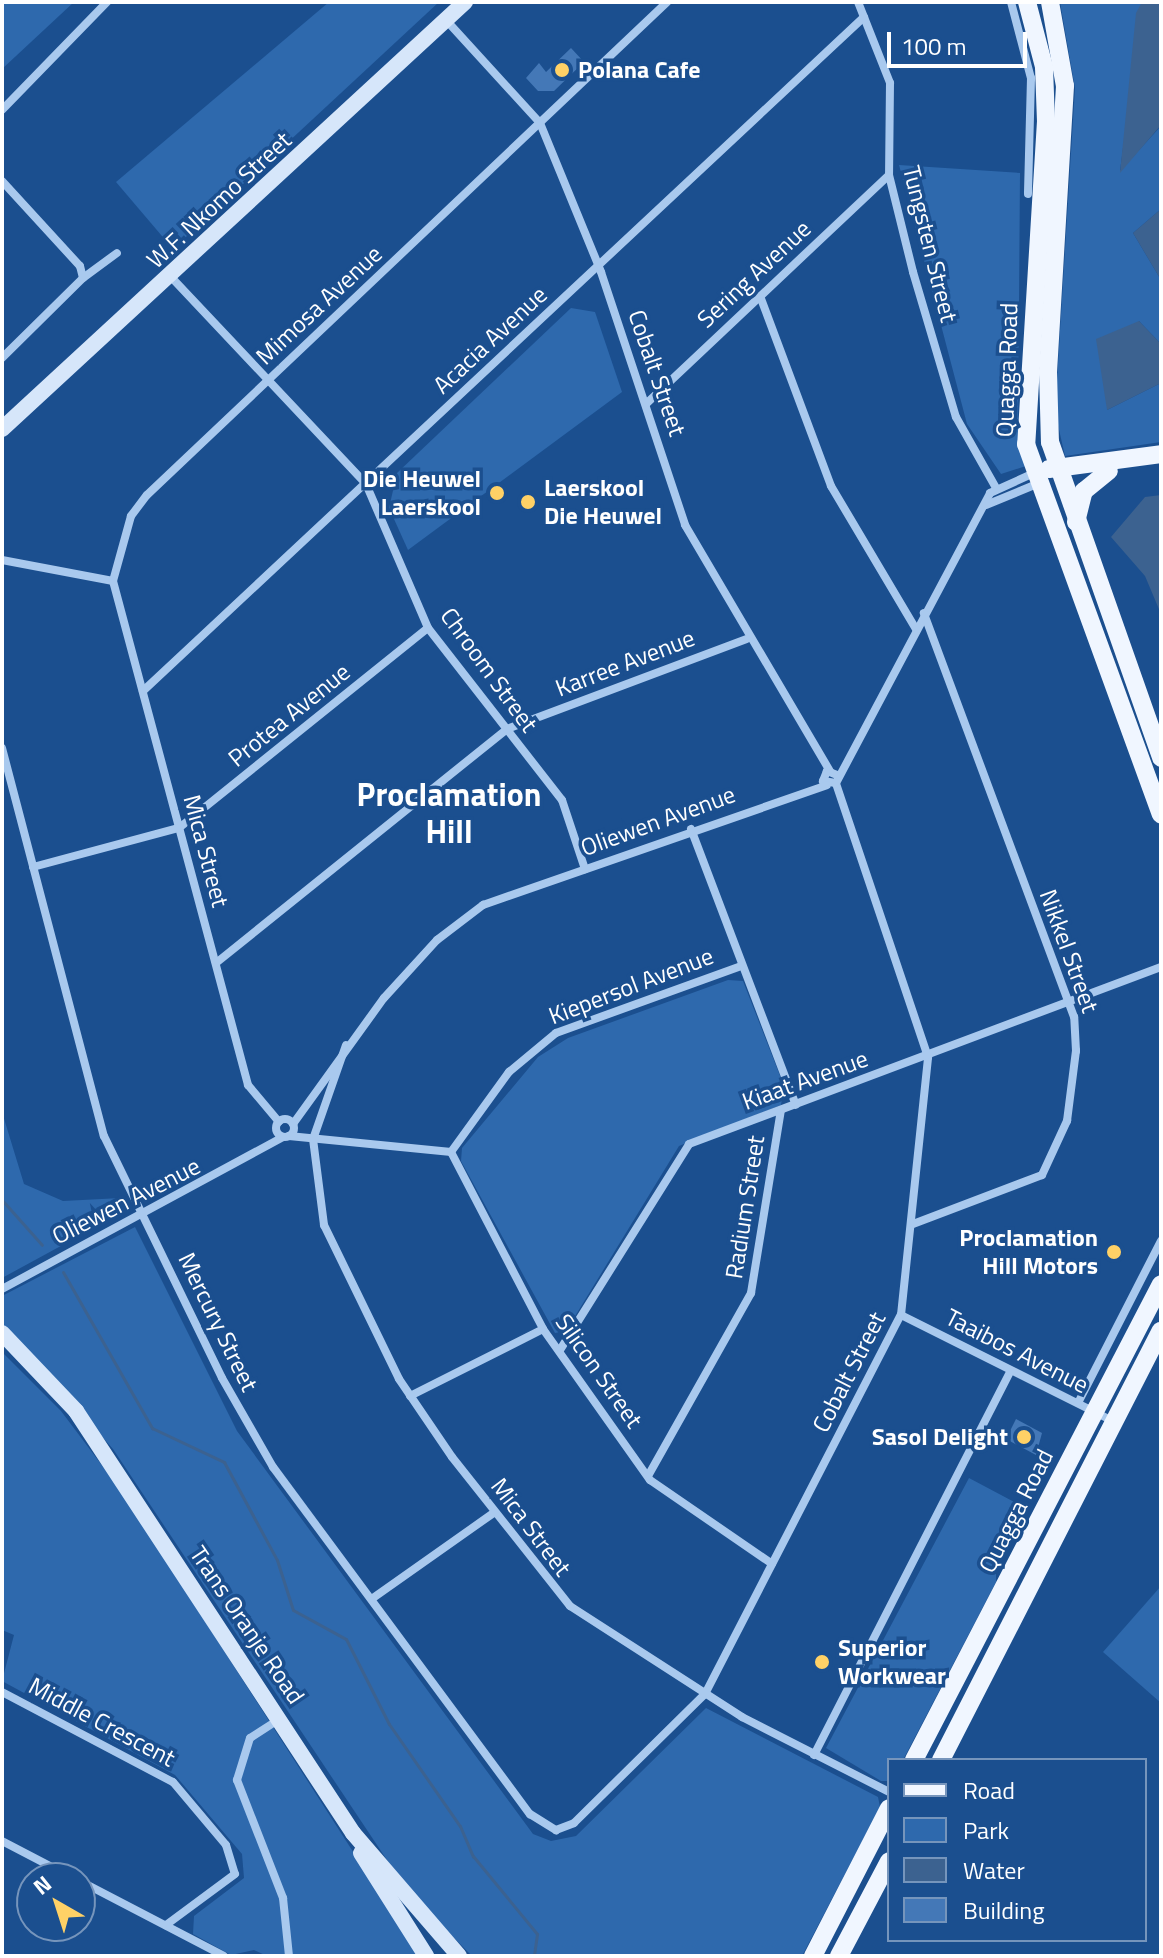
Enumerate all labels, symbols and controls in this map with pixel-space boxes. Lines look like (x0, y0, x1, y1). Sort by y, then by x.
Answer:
scale bar (891, 16, 1031, 66)
text: 100 m (901, 28, 967, 64)
place label: Polana Cafe (578, 56, 700, 84)
marker: Polana Cafe (553, 61, 571, 79)
street label: W.F. Nkomo Street (141, 126, 297, 274)
street label: Tungsten Street (897, 163, 963, 325)
street label: Sering Avenue (691, 214, 817, 334)
street label: Mimosa Avenue (250, 239, 388, 371)
street label: Acacia Avenue (427, 280, 553, 400)
street label: Quagga Road (990, 302, 1024, 438)
street label: Cobalt Street (622, 306, 692, 440)
place label: Die Heuwel Laerskool (363, 465, 481, 521)
place label: Laerskool Die Heuwel (544, 474, 662, 530)
marker: Die Heuwel Laerskool (488, 484, 506, 502)
marker: Laerskool Die Heuwel (519, 493, 537, 511)
street label: Chroom Street (434, 602, 544, 738)
street label: Karree Avenue (551, 623, 699, 703)
street label: Protea Avenue (223, 657, 355, 773)
district label: Proclamation Hill (357, 776, 541, 851)
street label: Oliewen Avenue (577, 780, 739, 862)
street label: Mica Street (177, 792, 235, 910)
street label: Nikkel Street (1033, 885, 1105, 1017)
street label: Kiepersol Avenue (545, 941, 717, 1031)
street label: Kiaat Avenue (738, 1044, 872, 1116)
street label: Radium Street (719, 1133, 771, 1281)
street label: Oliewen Avenue (47, 1151, 205, 1251)
place label: Proclamation Hill Motors (959, 1224, 1098, 1280)
marker: Proclamation Hill Motors (1105, 1243, 1123, 1261)
street label: Mercury Street (172, 1248, 264, 1396)
street label: Taaibos Avenue (941, 1303, 1093, 1399)
street label: Cobalt Street (806, 1307, 892, 1437)
street label: Silicon Street (549, 1309, 649, 1433)
place label: Sasol Delight (872, 1423, 1008, 1451)
marker: Sasol Delight (1015, 1428, 1033, 1446)
street label: Quagga Road (973, 1445, 1059, 1577)
street label: Mica Street (485, 1472, 577, 1582)
street label: Trans Oranje Road (184, 1541, 310, 1709)
place label: Superior Workwear (838, 1634, 946, 1690)
marker: Superior Workwear (813, 1653, 831, 1671)
street label: Middle Crescent (24, 1671, 180, 1773)
legend (887, 1758, 1147, 1942)
text: Road (963, 1772, 1015, 1808)
text: Park (963, 1812, 1009, 1848)
text: Water (963, 1852, 1025, 1888)
north arrow (16, 1862, 96, 1942)
text: N (26, 1867, 59, 1903)
text: Building (963, 1892, 1045, 1928)

